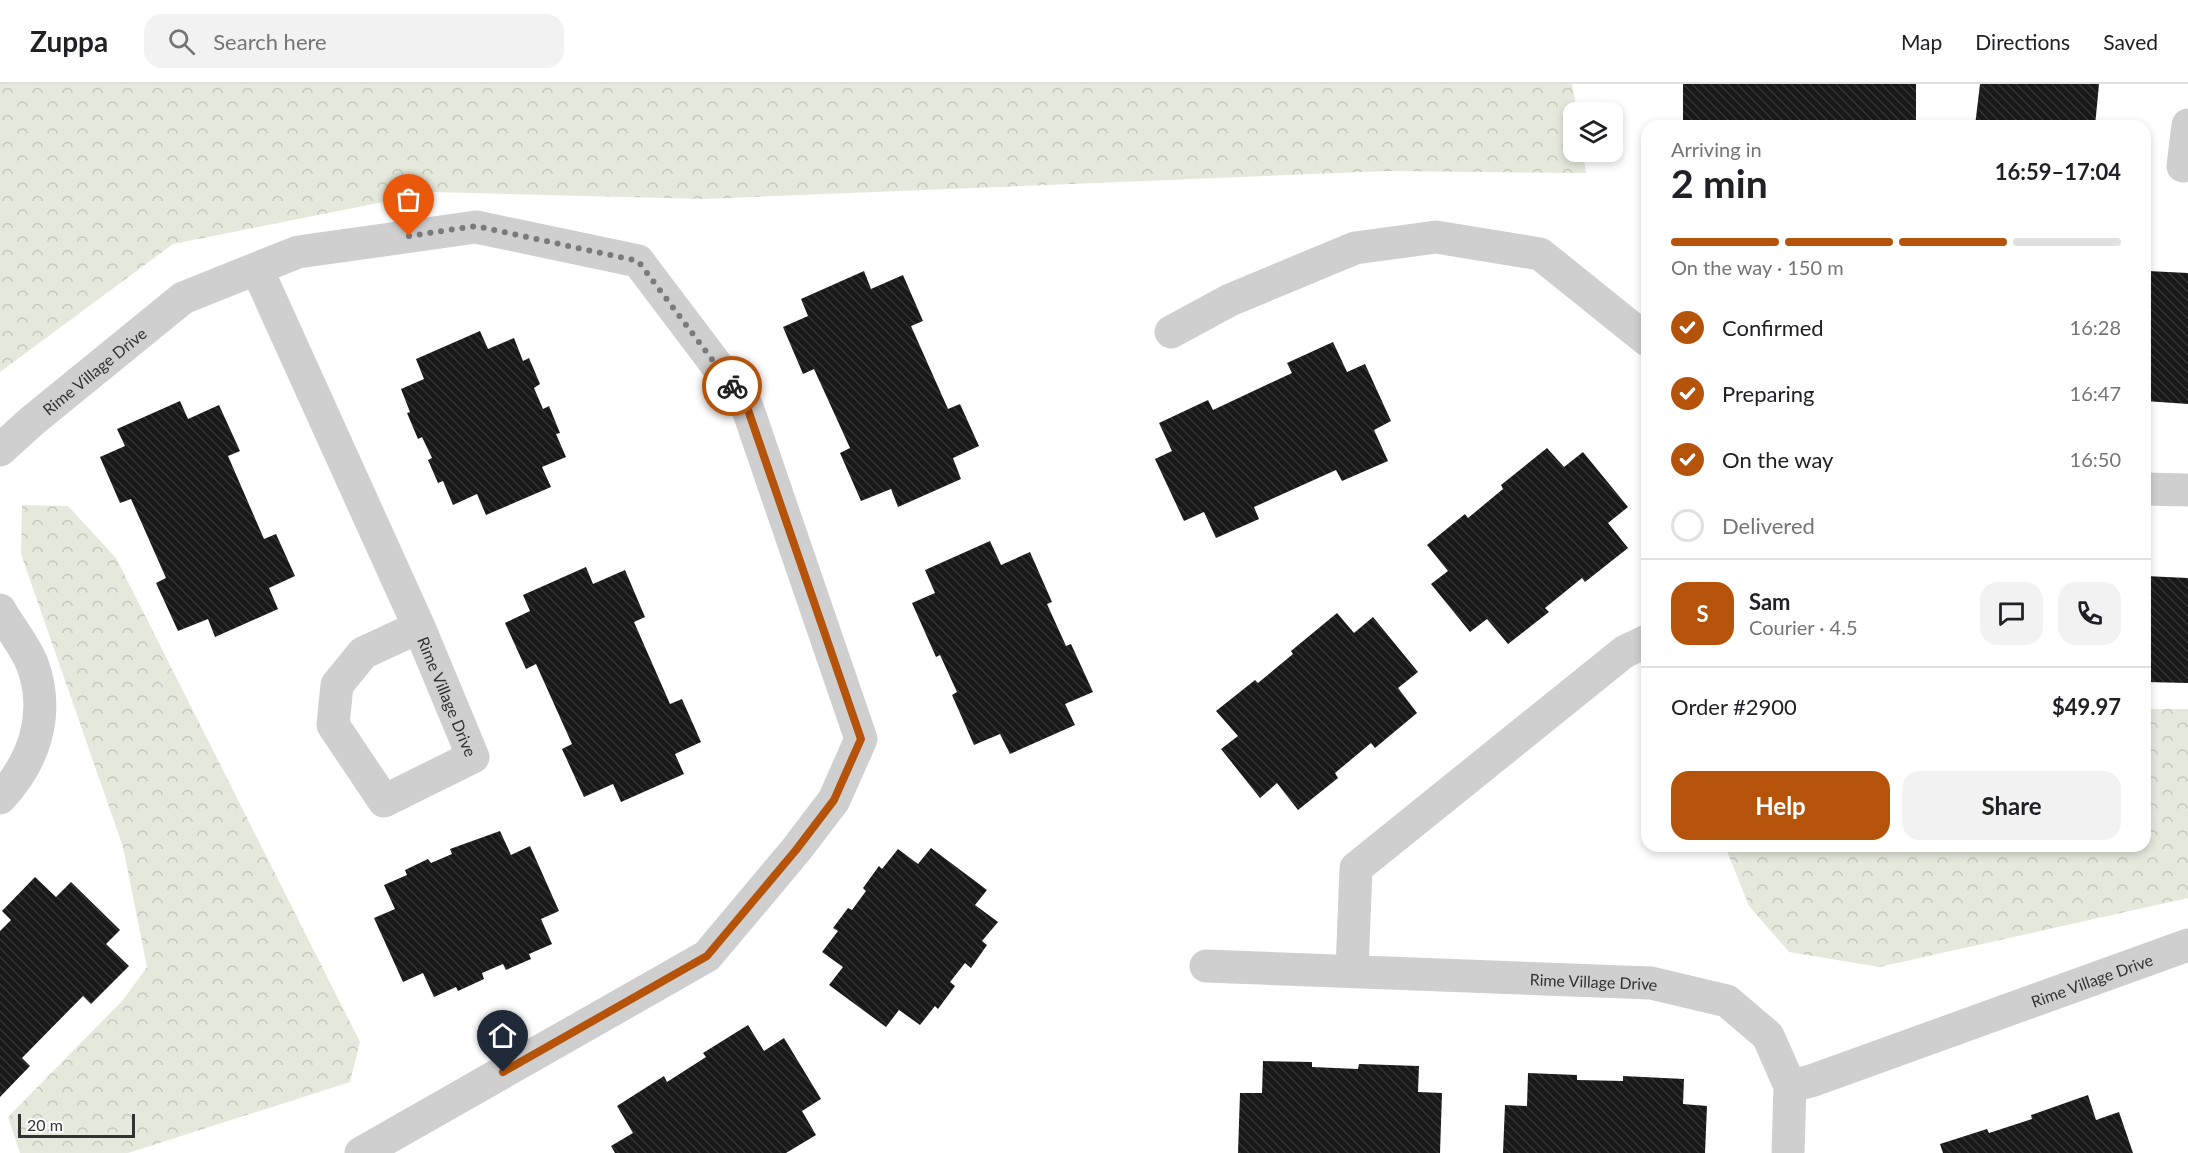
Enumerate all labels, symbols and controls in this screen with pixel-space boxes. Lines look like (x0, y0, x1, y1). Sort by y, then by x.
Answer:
search box (144, 14, 564, 68)
text: Zuppa (30, 24, 108, 58)
icon: search (165, 25, 198, 58)
text: Search here (213, 28, 327, 55)
text: Map (1901, 29, 1942, 54)
text: Directions (1975, 29, 2070, 54)
text: Saved (2103, 29, 2158, 54)
map controls (1563, 102, 1623, 162)
button: layers (1563, 102, 1623, 162)
text: Arriving in (1671, 137, 1762, 161)
text: 16:59–17:04 (1995, 158, 2121, 185)
text: 2 min (1671, 160, 1768, 206)
pin (383, 174, 434, 236)
icon: bag (392, 183, 425, 216)
text: On the way · 150 m (1671, 255, 1844, 279)
icon: check (1671, 311, 1704, 344)
text: Confirmed (1722, 314, 1824, 341)
text: 16:28 (2070, 315, 2121, 339)
street label: Rime Village Drive (38, 323, 150, 418)
courier (702, 356, 762, 416)
icon: bike (716, 370, 749, 403)
icon: check (1671, 377, 1704, 410)
text: Preparing (1722, 380, 1814, 407)
text: 16:47 (2070, 381, 2121, 405)
icon: check (1671, 443, 1704, 476)
text: On the way (1722, 446, 1833, 473)
text: 16:50 (2070, 447, 2121, 471)
text: Delivered (1722, 512, 1815, 539)
button: chat (1980, 582, 2043, 645)
button: phone (2058, 582, 2121, 645)
text: Sam (1749, 588, 1791, 615)
text: S (1696, 600, 1709, 627)
text: Courier · 4.5 (1749, 615, 1858, 639)
street label: Rime Village Drive (414, 634, 481, 759)
text: Order #2900 (1671, 693, 1797, 720)
text: $49.97 (2052, 693, 2121, 720)
button: Help (1671, 771, 1890, 840)
button: Share (1902, 771, 2121, 840)
street label: Rime Village Drive (2028, 949, 2155, 1010)
street label: Rime Village Drive (1529, 969, 1660, 994)
pin (477, 1010, 528, 1072)
icon: home (486, 1019, 519, 1052)
scale bar (18, 1111, 135, 1138)
text: 20 m (27, 1115, 63, 1134)

